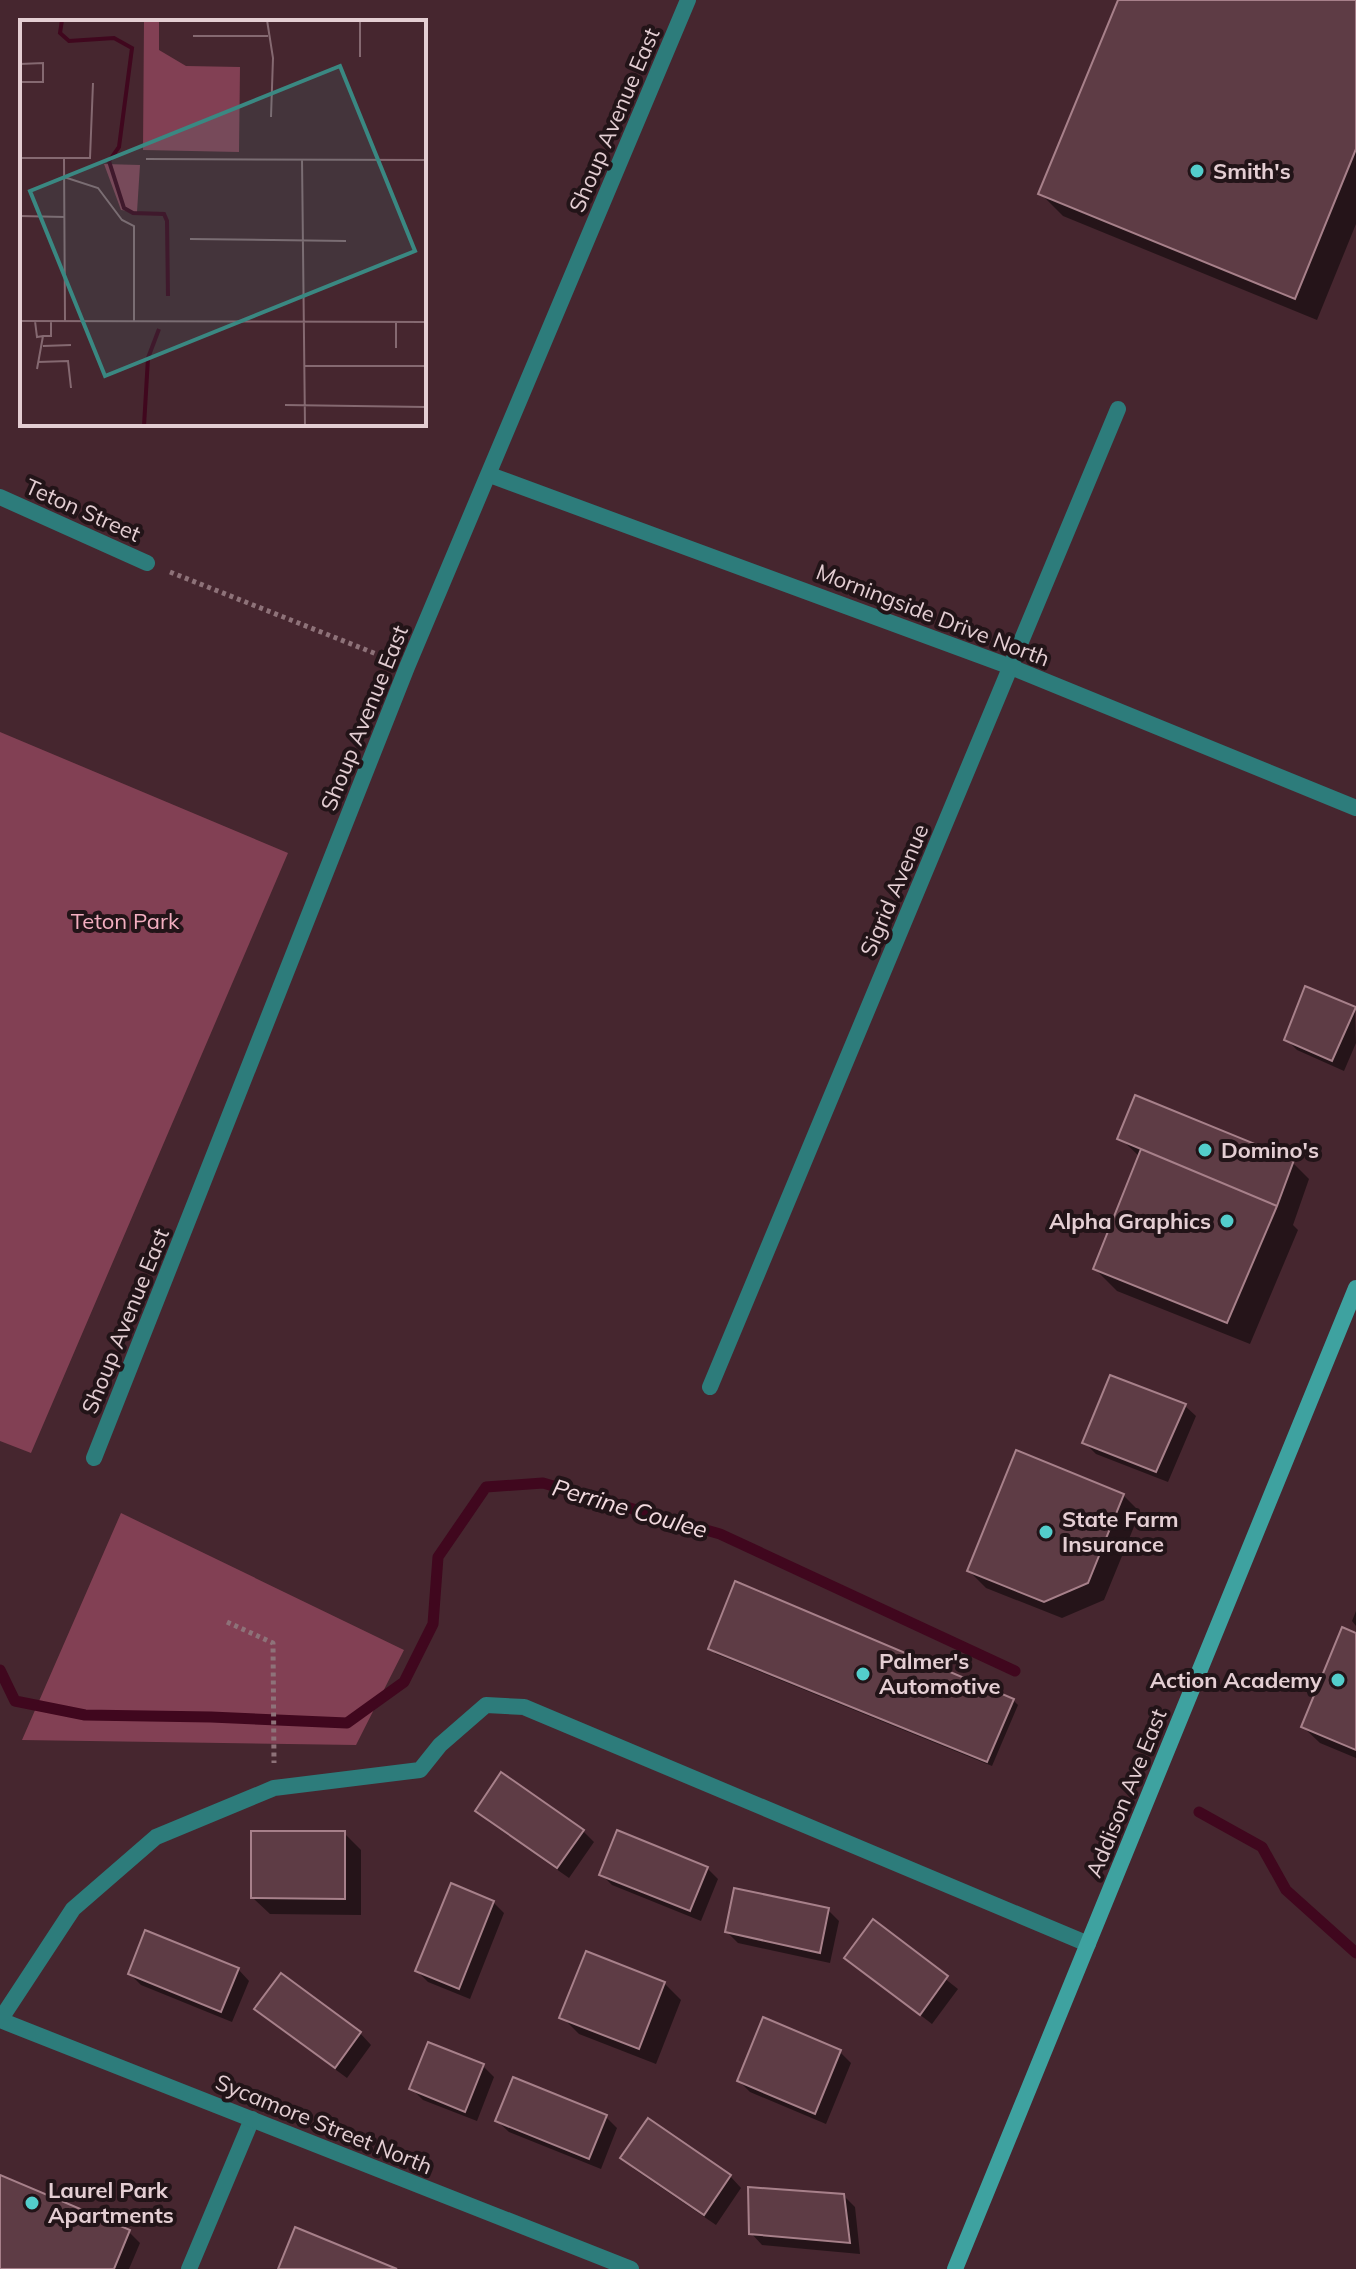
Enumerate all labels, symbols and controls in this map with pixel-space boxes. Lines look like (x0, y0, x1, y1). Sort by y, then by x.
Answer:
inset map (20, 20, 426, 426)
street label: Shoup Avenue East (563, 23, 666, 216)
place label: Smith's (1213, 157, 1291, 185)
marker: Smith's (1188, 162, 1206, 180)
street label: Teton Street (21, 472, 145, 548)
street label: Morningside Drive North (812, 558, 1054, 672)
street label: Shoup Avenue East (314, 621, 414, 815)
street label: Sigrid Avenue (854, 820, 934, 960)
park label: Teton Park (71, 907, 180, 935)
place label: Domino's (1221, 1136, 1319, 1164)
marker: Domino's (1196, 1141, 1214, 1159)
place label: Alpha Graphics (1049, 1207, 1211, 1235)
marker: Alpha Graphics (1218, 1212, 1236, 1230)
street label: Shoup Avenue East (75, 1224, 175, 1418)
water label: Perrine Coulee (549, 1472, 711, 1544)
place label: State Farm Insurance (1062, 1505, 1179, 1558)
marker: State Farm Insurance (1037, 1523, 1055, 1541)
place label: Palmer's Automotive (879, 1647, 1000, 1700)
marker: Palmer's Automotive (854, 1665, 872, 1683)
place label: Action Academy (1150, 1666, 1322, 1694)
marker: Action Academy (1329, 1671, 1347, 1689)
street label: Addison Ave East (1079, 1704, 1173, 1881)
street label: Sycamore Street North (212, 2068, 436, 2180)
place label: Laurel Park Apartments (48, 2176, 174, 2229)
marker: Laurel Park Apartments (23, 2194, 41, 2212)

